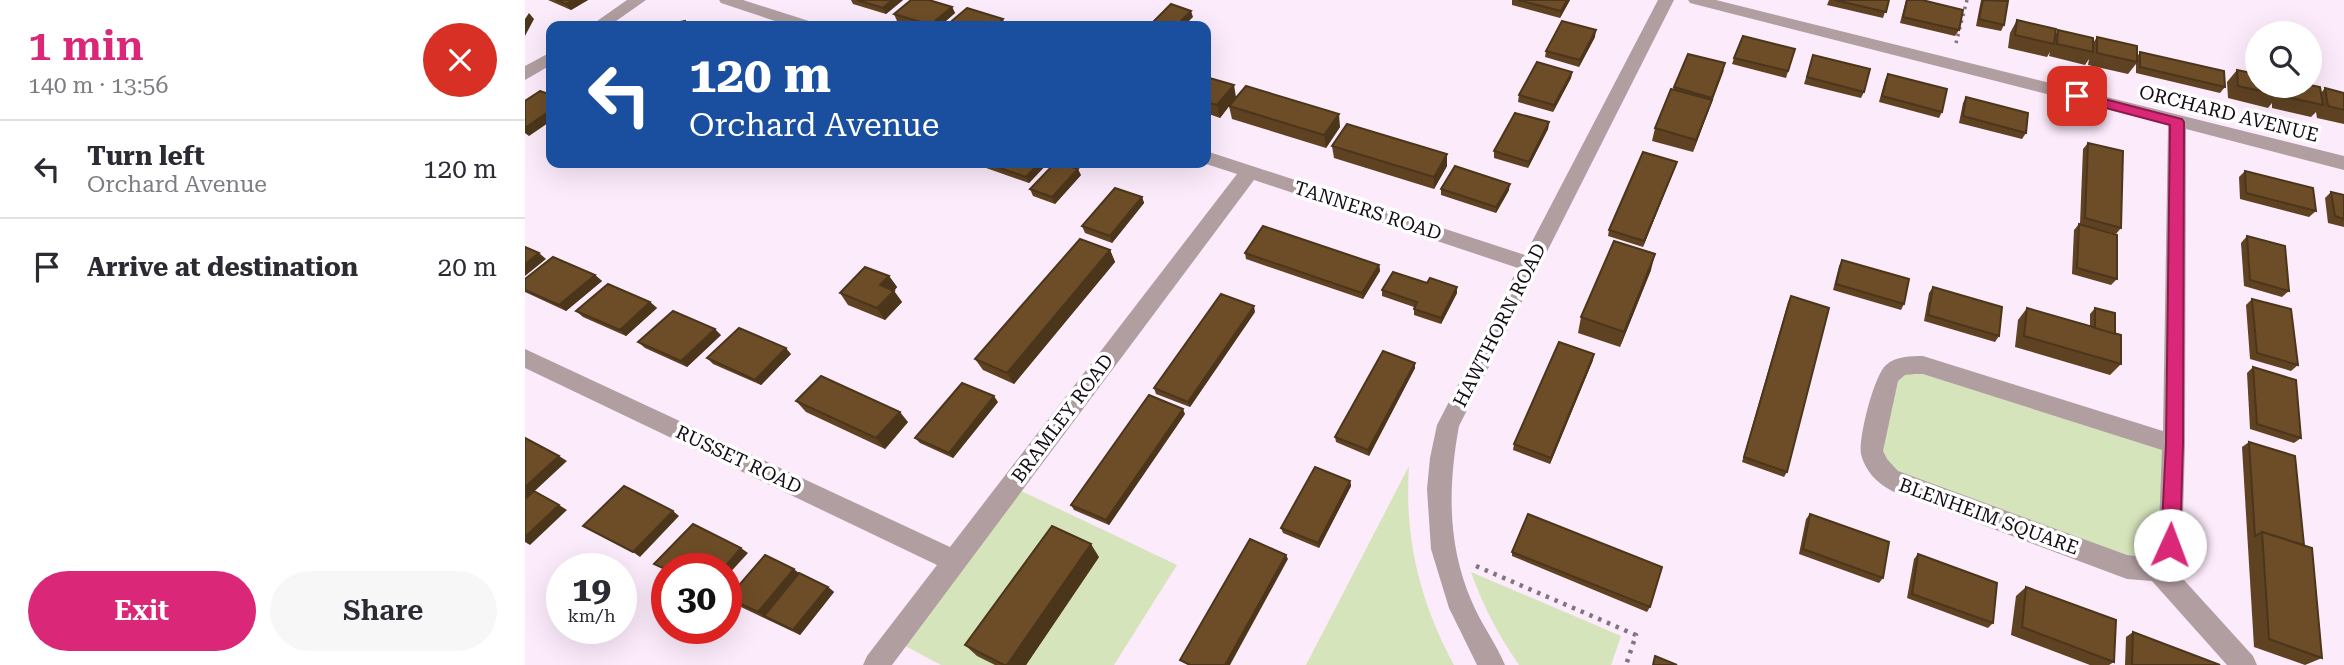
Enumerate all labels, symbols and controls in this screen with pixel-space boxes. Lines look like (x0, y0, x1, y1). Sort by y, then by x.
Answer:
text: 1 min (28, 21, 144, 70)
map controls (2245, 21, 2322, 98)
button: search (2245, 21, 2322, 98)
button: close (423, 23, 497, 97)
text: 120 m (689, 47, 831, 104)
icon: left (574, 49, 665, 140)
pin (2047, 66, 2107, 126)
text: 140 m · 13:56 (28, 72, 168, 99)
icon: arrive (2058, 77, 2096, 115)
street label: ORCHARD AVENUE (2137, 80, 2321, 147)
text: Orchard Avenue (689, 106, 939, 144)
text: Turn left (87, 141, 205, 171)
icon: left (28, 150, 66, 188)
text: 120 m (423, 154, 497, 184)
text: Orchard Avenue (87, 171, 267, 198)
street label: TANNERS ROAD (1291, 176, 1444, 245)
street label: HAWTHORN ROAD (1448, 240, 1551, 411)
icon: arrive (28, 248, 66, 286)
text: Arrive at destination (87, 252, 358, 282)
text: 20 m (438, 252, 497, 282)
street label: BRAMLEY ROAD (1007, 350, 1118, 487)
street label: RUSSET ROAD (672, 420, 806, 499)
street label: BLENHEIM SQUARE (1896, 473, 2082, 560)
position arrow (2133, 508, 2207, 582)
speed limit sign: 30 (651, 553, 742, 644)
text: 19 (572, 569, 611, 610)
button: Exit (28, 571, 256, 651)
button: Share (270, 571, 497, 651)
text: km/h (567, 605, 616, 626)

